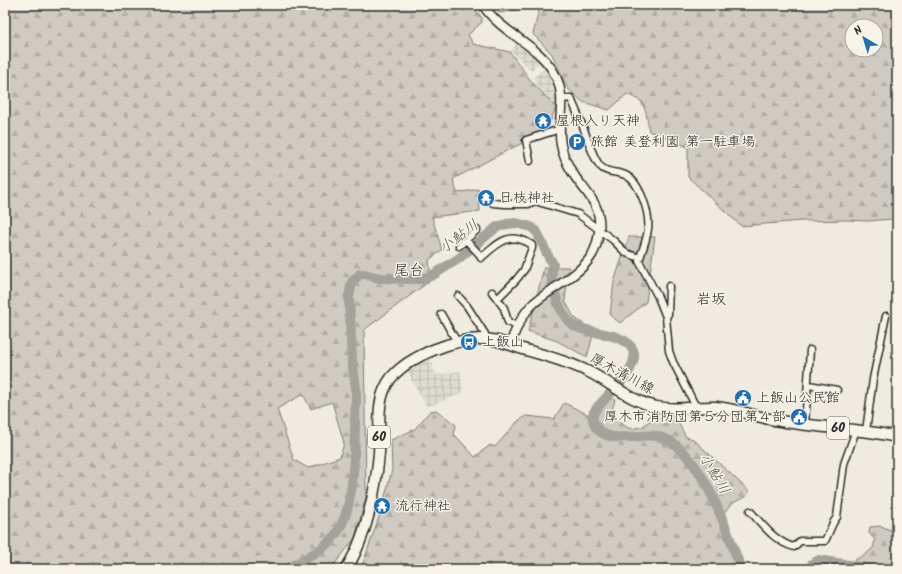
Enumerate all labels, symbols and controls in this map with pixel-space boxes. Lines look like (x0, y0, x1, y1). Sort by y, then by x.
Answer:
north arrow (844, 18, 884, 58)
text: N (850, 22, 867, 40)
place label: 屋根入り天神 (556, 110, 640, 132)
temple icon: 屋根入り天神 (533, 111, 553, 131)
place label: 旅館 美登利園 第一駐車場 (590, 131, 755, 153)
parking icon: 旅館 美登利園 第一駐車場 (567, 132, 587, 152)
place label: 日枝神社 (499, 187, 555, 209)
temple icon: 日枝神社 (476, 188, 496, 208)
water label: 小鮎川 (434, 214, 484, 260)
district label: 尾台 (394, 259, 424, 283)
district label: 岩坂 (696, 288, 726, 312)
place label: 上飯山 (482, 331, 524, 353)
bus stop icon: 上飯山 (459, 332, 479, 352)
street label: 厚木清川線 (586, 348, 658, 400)
place label: 上飯山公民館 (756, 387, 840, 409)
public building icon: 上飯山公民館 (733, 388, 753, 408)
place label: 厚木市消防団第５分団第４部 (604, 406, 786, 428)
public building icon: 厚木市消防団第５分団第４部 (789, 407, 809, 427)
road number: 60 (827, 417, 849, 439)
road number: 60 (368, 426, 390, 448)
water label: 小鮎川 (692, 449, 736, 499)
place label: 流行神社 (395, 495, 451, 517)
temple icon: 流行神社 (372, 496, 392, 516)

